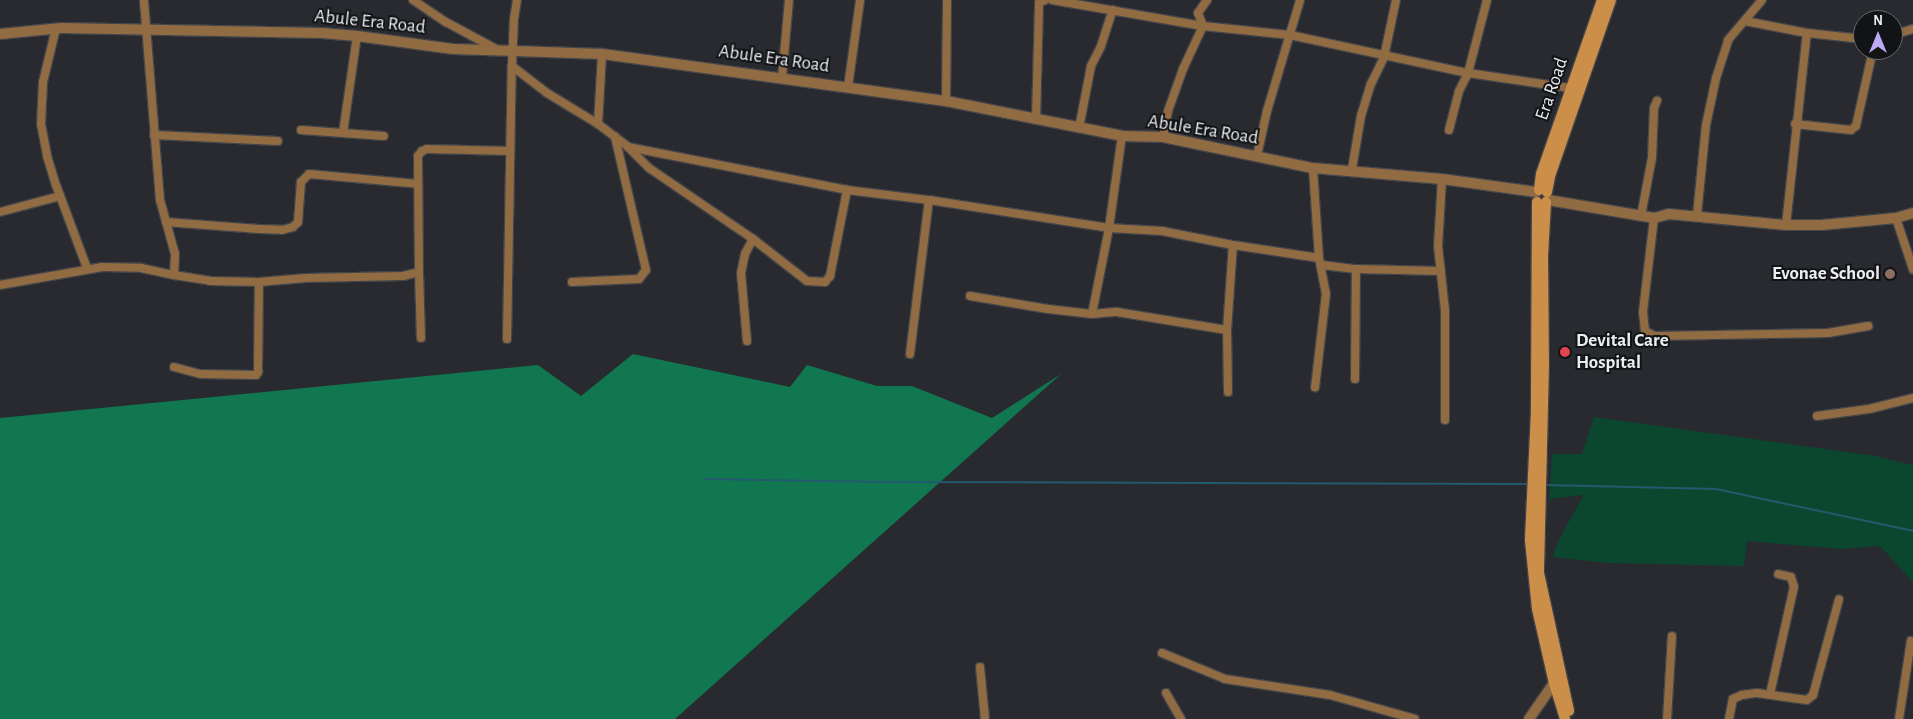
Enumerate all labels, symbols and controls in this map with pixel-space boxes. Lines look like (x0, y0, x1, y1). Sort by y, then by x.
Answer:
street label: Abule Era Road (313, 5, 427, 39)
north arrow (1853, 10, 1903, 60)
text: N (1873, 14, 1883, 28)
street label: Abule Era Road (717, 40, 831, 78)
street label: Era Road (1531, 55, 1573, 123)
street label: Abule Era Road (1146, 110, 1260, 150)
place label: Evonae School (1772, 263, 1880, 285)
marker: Evonae School (1884, 268, 1896, 280)
place label: Devital Care Hospital (1576, 330, 1669, 374)
marker: Devital Care Hospital (1558, 345, 1572, 359)

